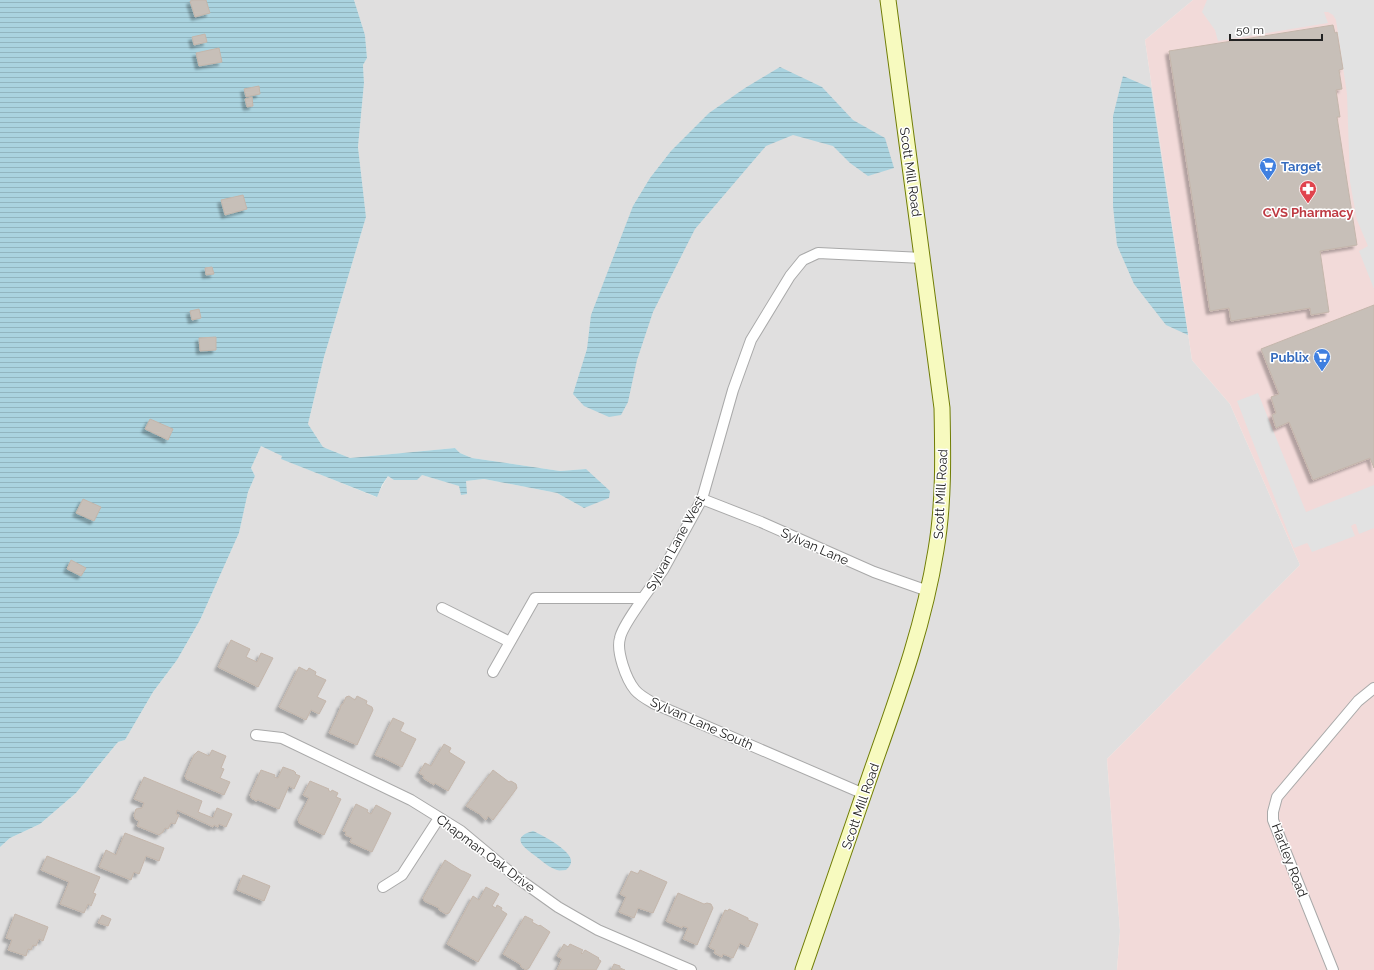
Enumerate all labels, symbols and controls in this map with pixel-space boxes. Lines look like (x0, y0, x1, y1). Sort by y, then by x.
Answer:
scale bar (1230, 16, 1322, 42)
text: 50 m (1236, 23, 1264, 37)
street label: Scott Mill Road (897, 126, 924, 218)
supermarket icon: Target (1258, 156, 1278, 181)
place label: Target (1281, 159, 1321, 174)
pharmacy icon: CVS Pharmacy (1298, 179, 1318, 204)
place label: CVS Pharmacy (1263, 205, 1353, 220)
supermarket icon: Publix (1312, 347, 1332, 372)
place label: Publix (1270, 350, 1309, 365)
street label: Scott Mill Road (931, 449, 950, 539)
street label: Sylvan Lane West (643, 492, 708, 593)
street label: Sylvan Lane (779, 525, 851, 568)
street label: Sylvan Lane South (648, 694, 756, 753)
street label: Scott Mill Road (839, 761, 882, 851)
street label: Chapman Oak Drive (433, 811, 538, 896)
street label: Hartley Road (1269, 821, 1310, 899)

